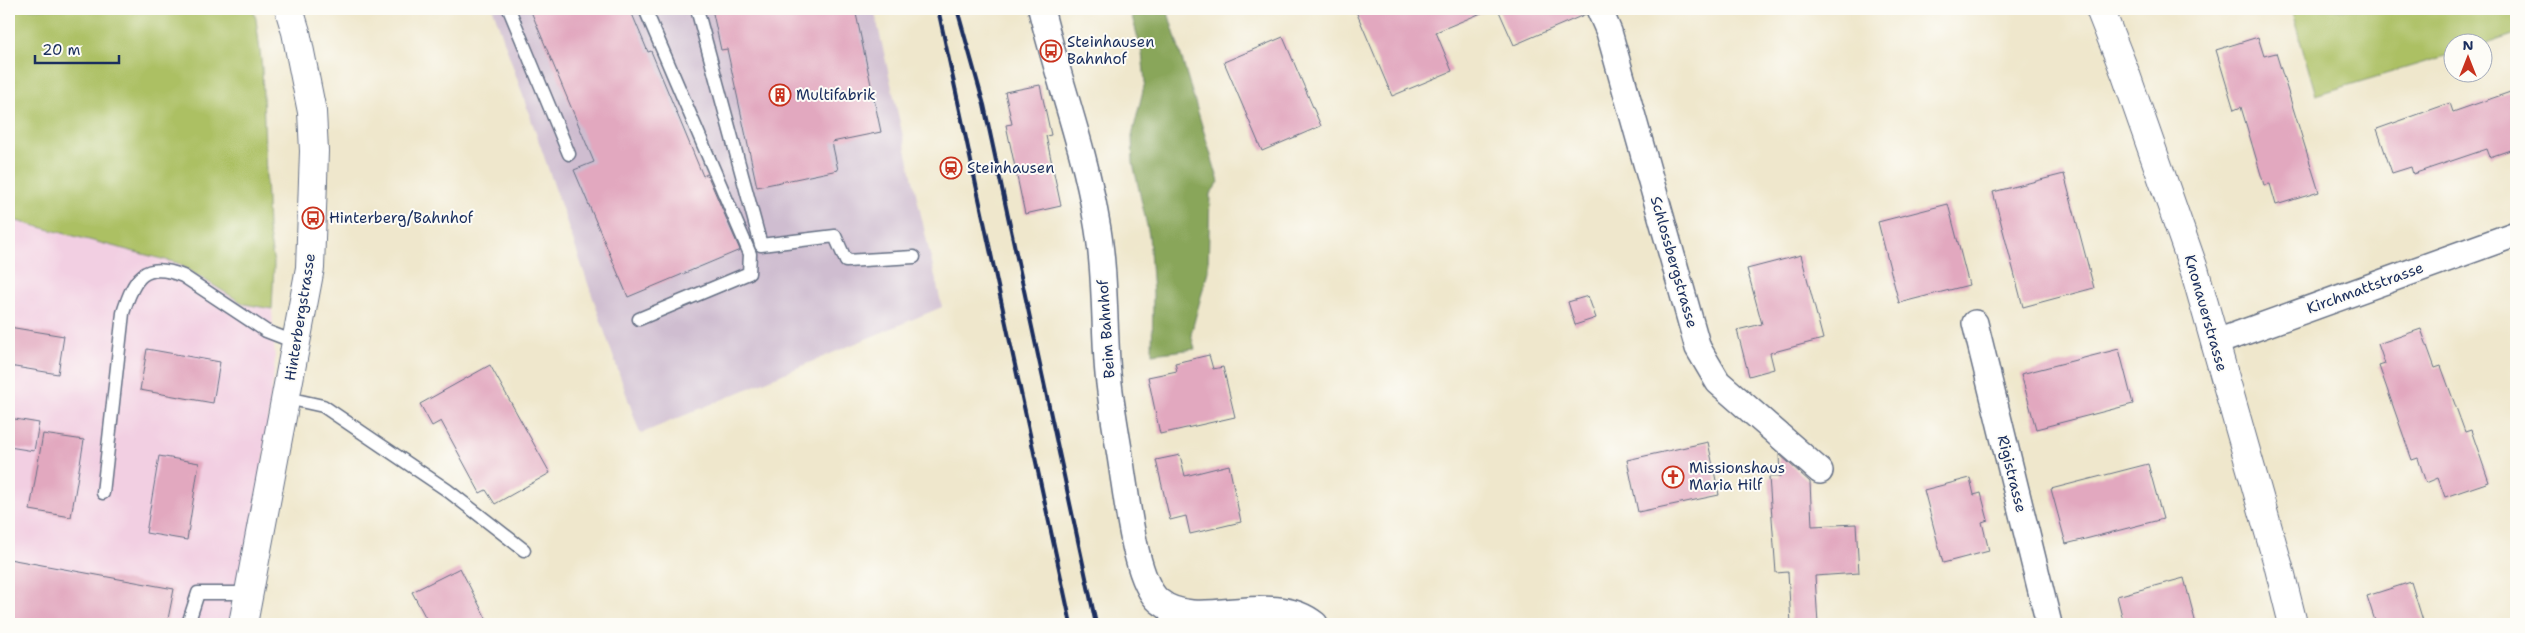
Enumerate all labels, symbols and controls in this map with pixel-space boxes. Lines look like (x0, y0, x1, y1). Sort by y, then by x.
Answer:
scale bar (35, 32, 119, 64)
place label: Steinhausen Bahnhof (1067, 32, 1154, 69)
north arrow (2442, 32, 2492, 82)
text: N (2462, 36, 2474, 54)
bus stop icon: Steinhausen Bahnhof (1039, 39, 1063, 63)
text: 20 m (42, 40, 81, 60)
building icon: Multifabrik (768, 83, 792, 107)
place label: Multifabrik (796, 85, 876, 105)
station icon: Steinhausen (939, 156, 963, 180)
place label: Steinhausen (967, 158, 1054, 178)
street label: Schlossbergstrasse (1646, 194, 1702, 330)
bus stop icon: Hinterberg/Bahnhof (301, 206, 325, 230)
place label: Hinterberg/Bahnhof (329, 208, 474, 228)
street label: Hinterbergstrasse (280, 252, 320, 382)
street label: Knonauerstrasse (2180, 252, 2232, 374)
street label: Kirchmattstrasse (2304, 258, 2426, 318)
street label: Beim Bahnhof (1093, 278, 1119, 379)
street label: Rigistrasse (1993, 433, 2031, 515)
place label: Missionshaus Maria Hilf (1689, 458, 1785, 495)
church icon: Missionshaus Maria Hilf (1661, 465, 1685, 489)

